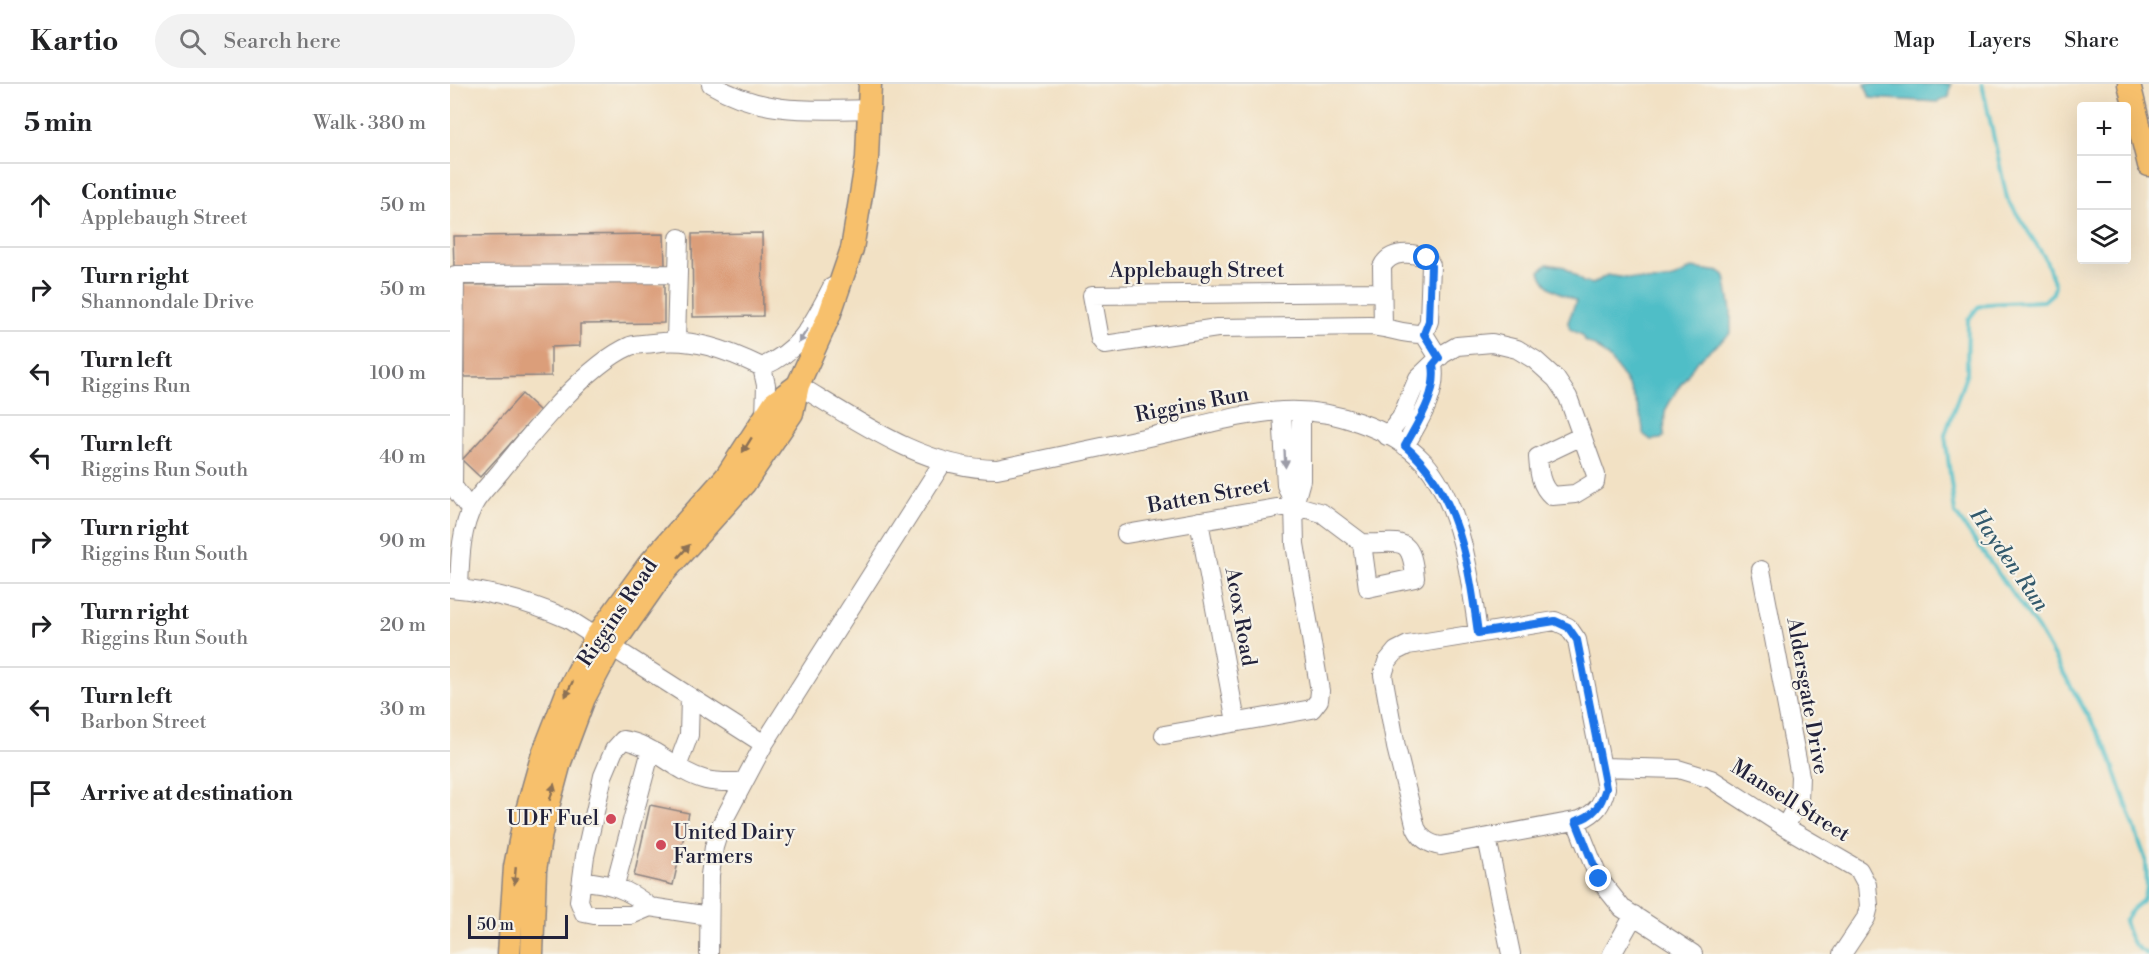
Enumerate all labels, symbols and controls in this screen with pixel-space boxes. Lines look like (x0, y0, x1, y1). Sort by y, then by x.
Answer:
search box (155, 14, 575, 68)
text: Kartio (30, 24, 119, 59)
icon: search (176, 25, 209, 58)
text: Search here (224, 28, 341, 55)
text: Map (1894, 28, 1935, 54)
text: Layers (1968, 28, 2031, 54)
text: Share (2064, 28, 2119, 54)
map controls (2077, 102, 2131, 264)
button: + (2077, 102, 2131, 156)
text: 5 min (24, 107, 92, 139)
text: Walk · 380 m (313, 111, 426, 136)
button: − (2077, 156, 2131, 210)
text: Continue (81, 179, 177, 206)
icon: ahead (24, 189, 57, 222)
text: 50 m (380, 193, 426, 218)
text: Applebaugh Street (81, 206, 248, 231)
button: layers (2077, 210, 2131, 264)
route start (1413, 244, 1439, 270)
street label: Applebaugh Street (1109, 258, 1285, 284)
text: Turn right (81, 263, 189, 290)
icon: right (24, 273, 57, 306)
text: 50 m (380, 277, 426, 302)
text: Shannondale Drive (81, 290, 254, 315)
one-way arrow (798, 328, 809, 344)
text: Turn left (81, 347, 172, 374)
icon: left (24, 357, 57, 390)
text: 100 m (370, 361, 426, 386)
text: Riggins Run (81, 374, 191, 399)
street label: Riggins Run (1133, 381, 1251, 429)
text: Turn left (81, 431, 172, 458)
one-way arrow (742, 436, 753, 453)
icon: left (24, 441, 57, 474)
text: 40 m (379, 445, 426, 470)
one-way arrow (1280, 449, 1289, 468)
text: Riggins Run South (81, 458, 248, 483)
street label: Batten Street (1144, 472, 1273, 520)
water label: Hayden Run (1963, 502, 2055, 617)
text: Turn right (81, 515, 189, 542)
icon: right (24, 525, 57, 558)
text: 90 m (379, 529, 426, 554)
text: Riggins Run South (81, 542, 248, 567)
one-way arrow (677, 544, 690, 559)
street label: Riggins Road (572, 554, 664, 672)
street label: Acox Road (1218, 565, 1261, 668)
text: Turn right (81, 599, 189, 626)
icon: right (24, 609, 57, 642)
text: 20 m (380, 613, 426, 638)
street label: Aldersgate Drive (1780, 615, 1834, 776)
text: Riggins Run South (81, 626, 248, 651)
one-way arrow (564, 681, 573, 698)
text: Turn left (81, 683, 172, 710)
icon: left (24, 693, 57, 726)
text: 30 m (380, 697, 426, 722)
text: Barbon Street (81, 710, 207, 735)
street label: Mansell Street (1726, 754, 1855, 848)
icon: arrive (24, 777, 57, 810)
text: Arrive at destination (81, 780, 293, 807)
one-way arrow (547, 783, 557, 801)
place label: UDF Fuel (507, 806, 599, 832)
marker: UDF Fuel (604, 812, 618, 826)
place label: United Dairy Farmers (673, 820, 796, 870)
marker: United Dairy Farmers (654, 838, 668, 852)
route end (1585, 865, 1611, 891)
one-way arrow (510, 867, 520, 886)
scale bar (468, 912, 568, 940)
text: 50 m (477, 915, 514, 935)

